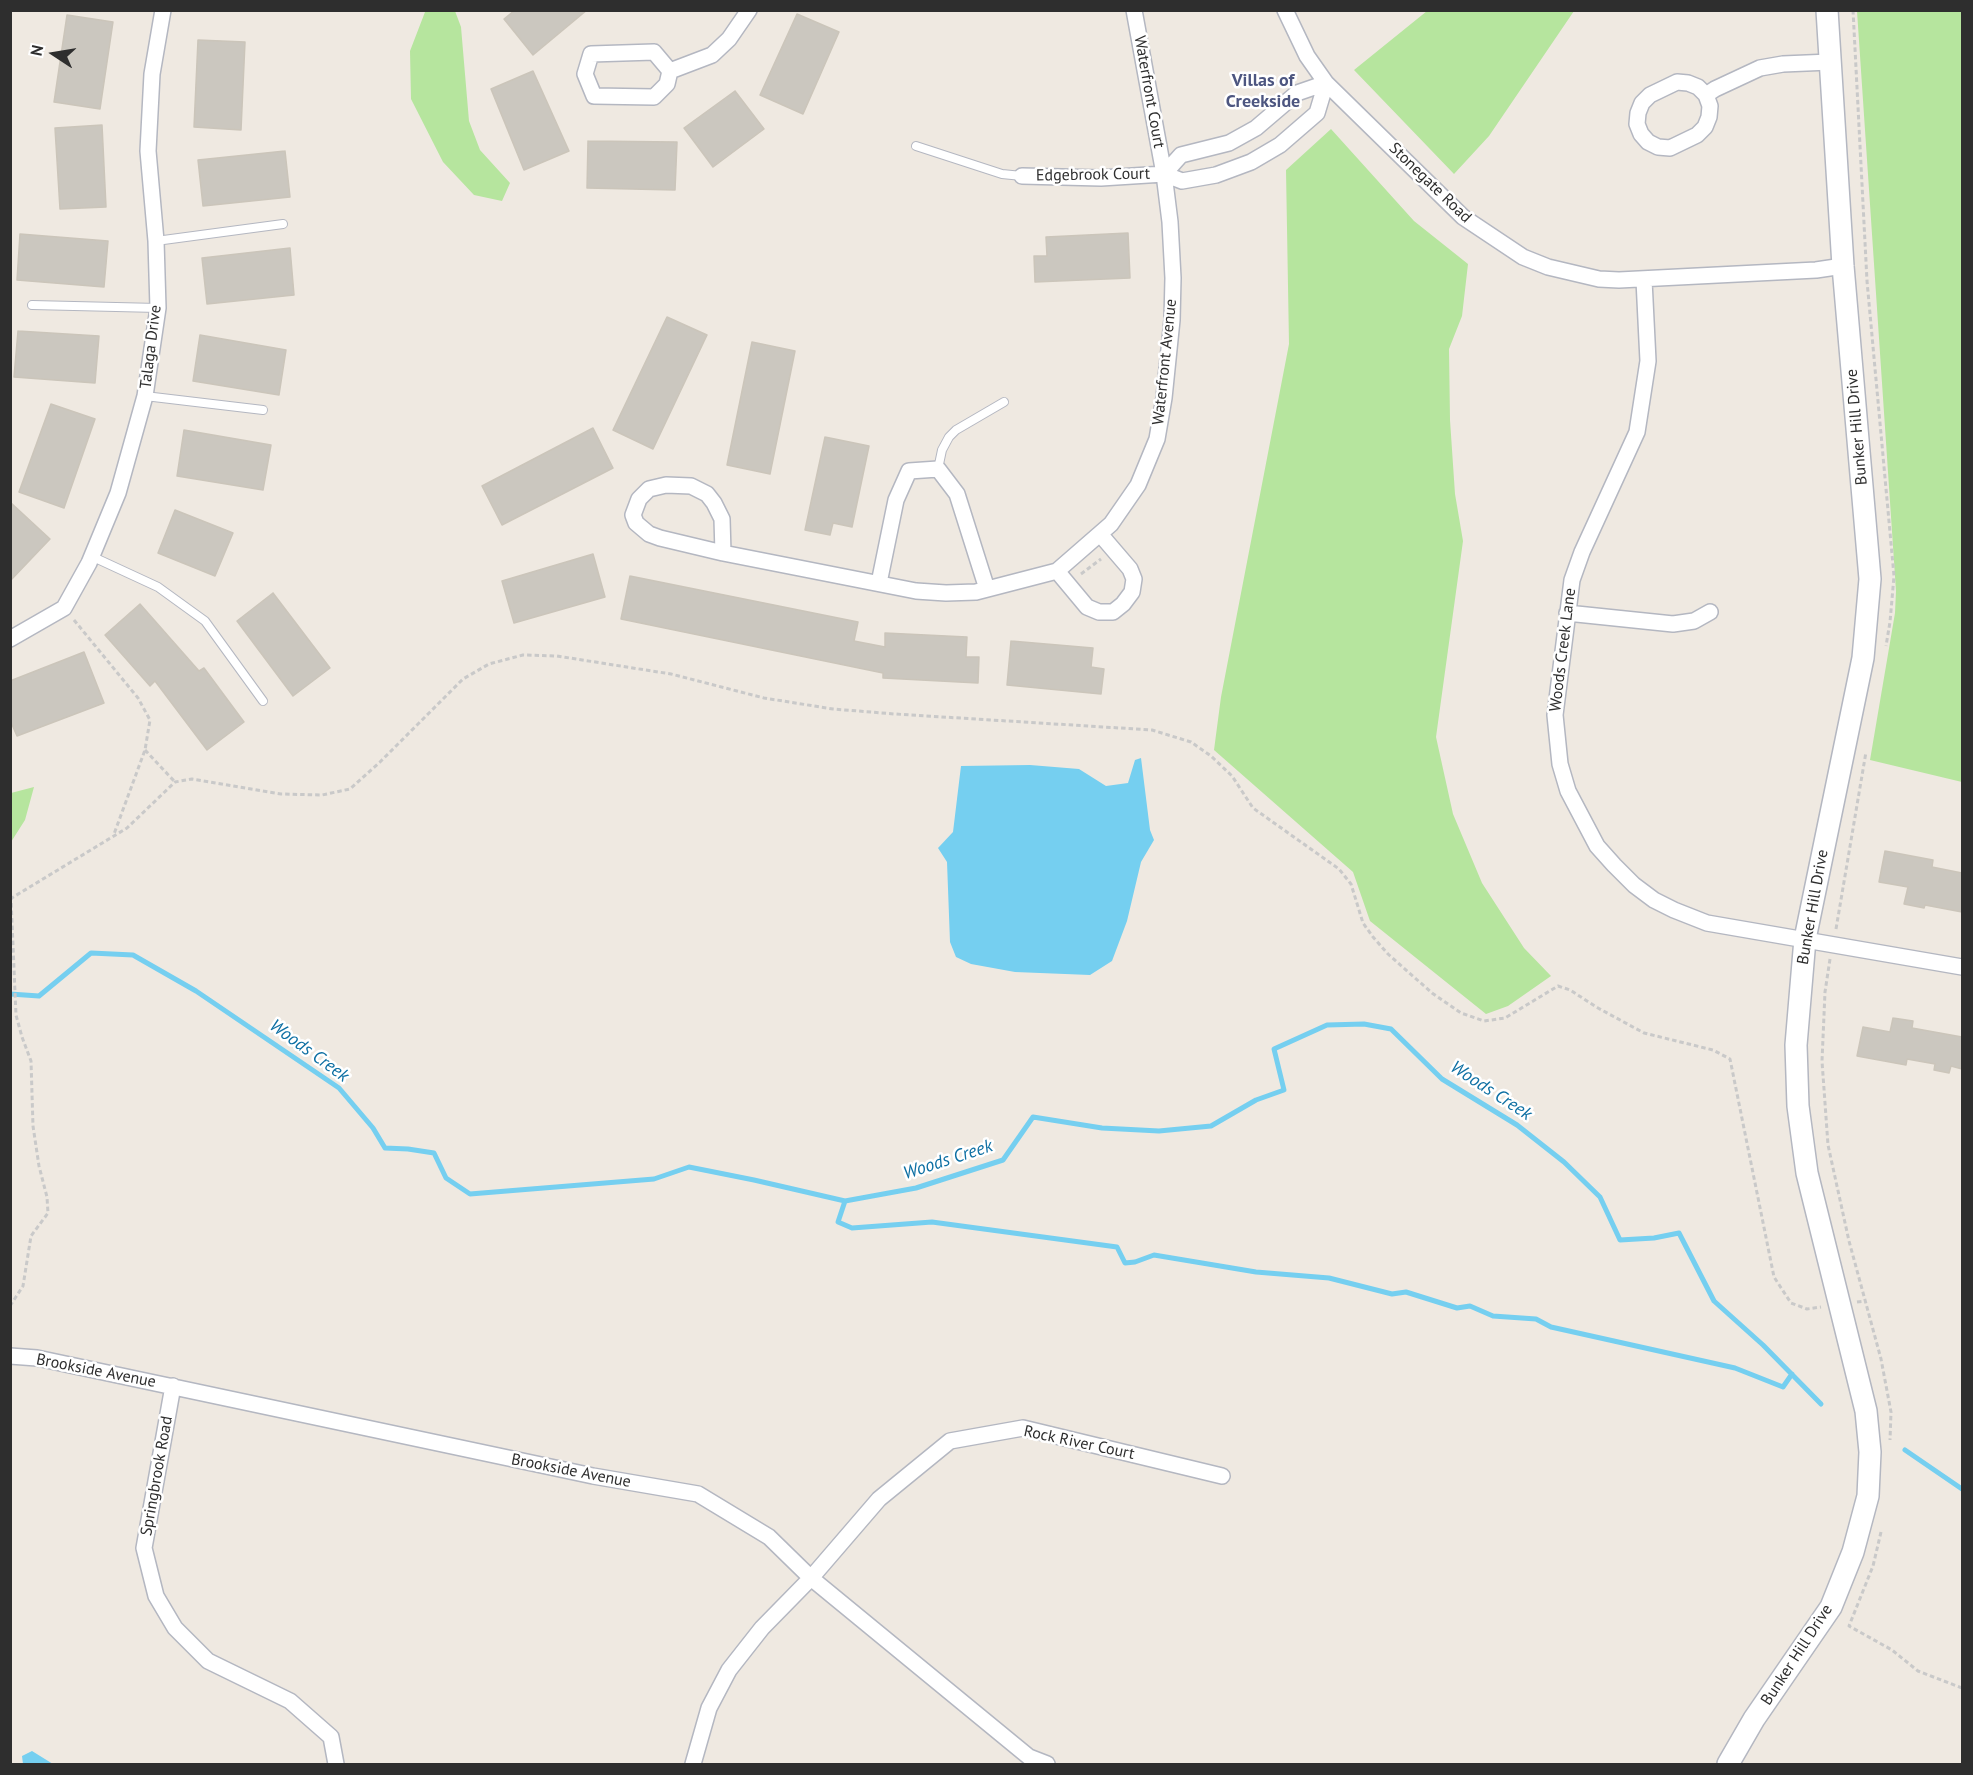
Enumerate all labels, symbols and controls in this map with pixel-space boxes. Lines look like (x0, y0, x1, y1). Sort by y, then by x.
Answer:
north arrow (24, 24, 84, 84)
street label: Waterfront Court (1130, 34, 1168, 150)
text: N (26, 43, 47, 57)
district label: Villas of Creekside (1226, 70, 1300, 112)
street label: Stonegate Road (1385, 139, 1475, 227)
street label: Edgebrook Court (1036, 164, 1150, 186)
street label: Waterfront Avenue (1149, 298, 1181, 426)
street label: Talaga Drive (136, 304, 166, 390)
street label: Bunker Hill Drive (1842, 368, 1872, 486)
street label: Woods Creek Lane (1546, 587, 1580, 713)
street label: Bunker Hill Drive (1793, 848, 1833, 966)
water label: Woods Creek (265, 1015, 353, 1087)
water label: Woods Creek (1446, 1057, 1536, 1125)
water label: Woods Creek (901, 1135, 995, 1185)
street label: Brookside Avenue (34, 1350, 158, 1392)
street label: Springbrook Road (137, 1415, 177, 1537)
street label: Rock River Court (1022, 1422, 1136, 1464)
street label: Brookside Avenue (509, 1450, 633, 1492)
street label: Bunker Hill Drive (1757, 1601, 1837, 1709)

